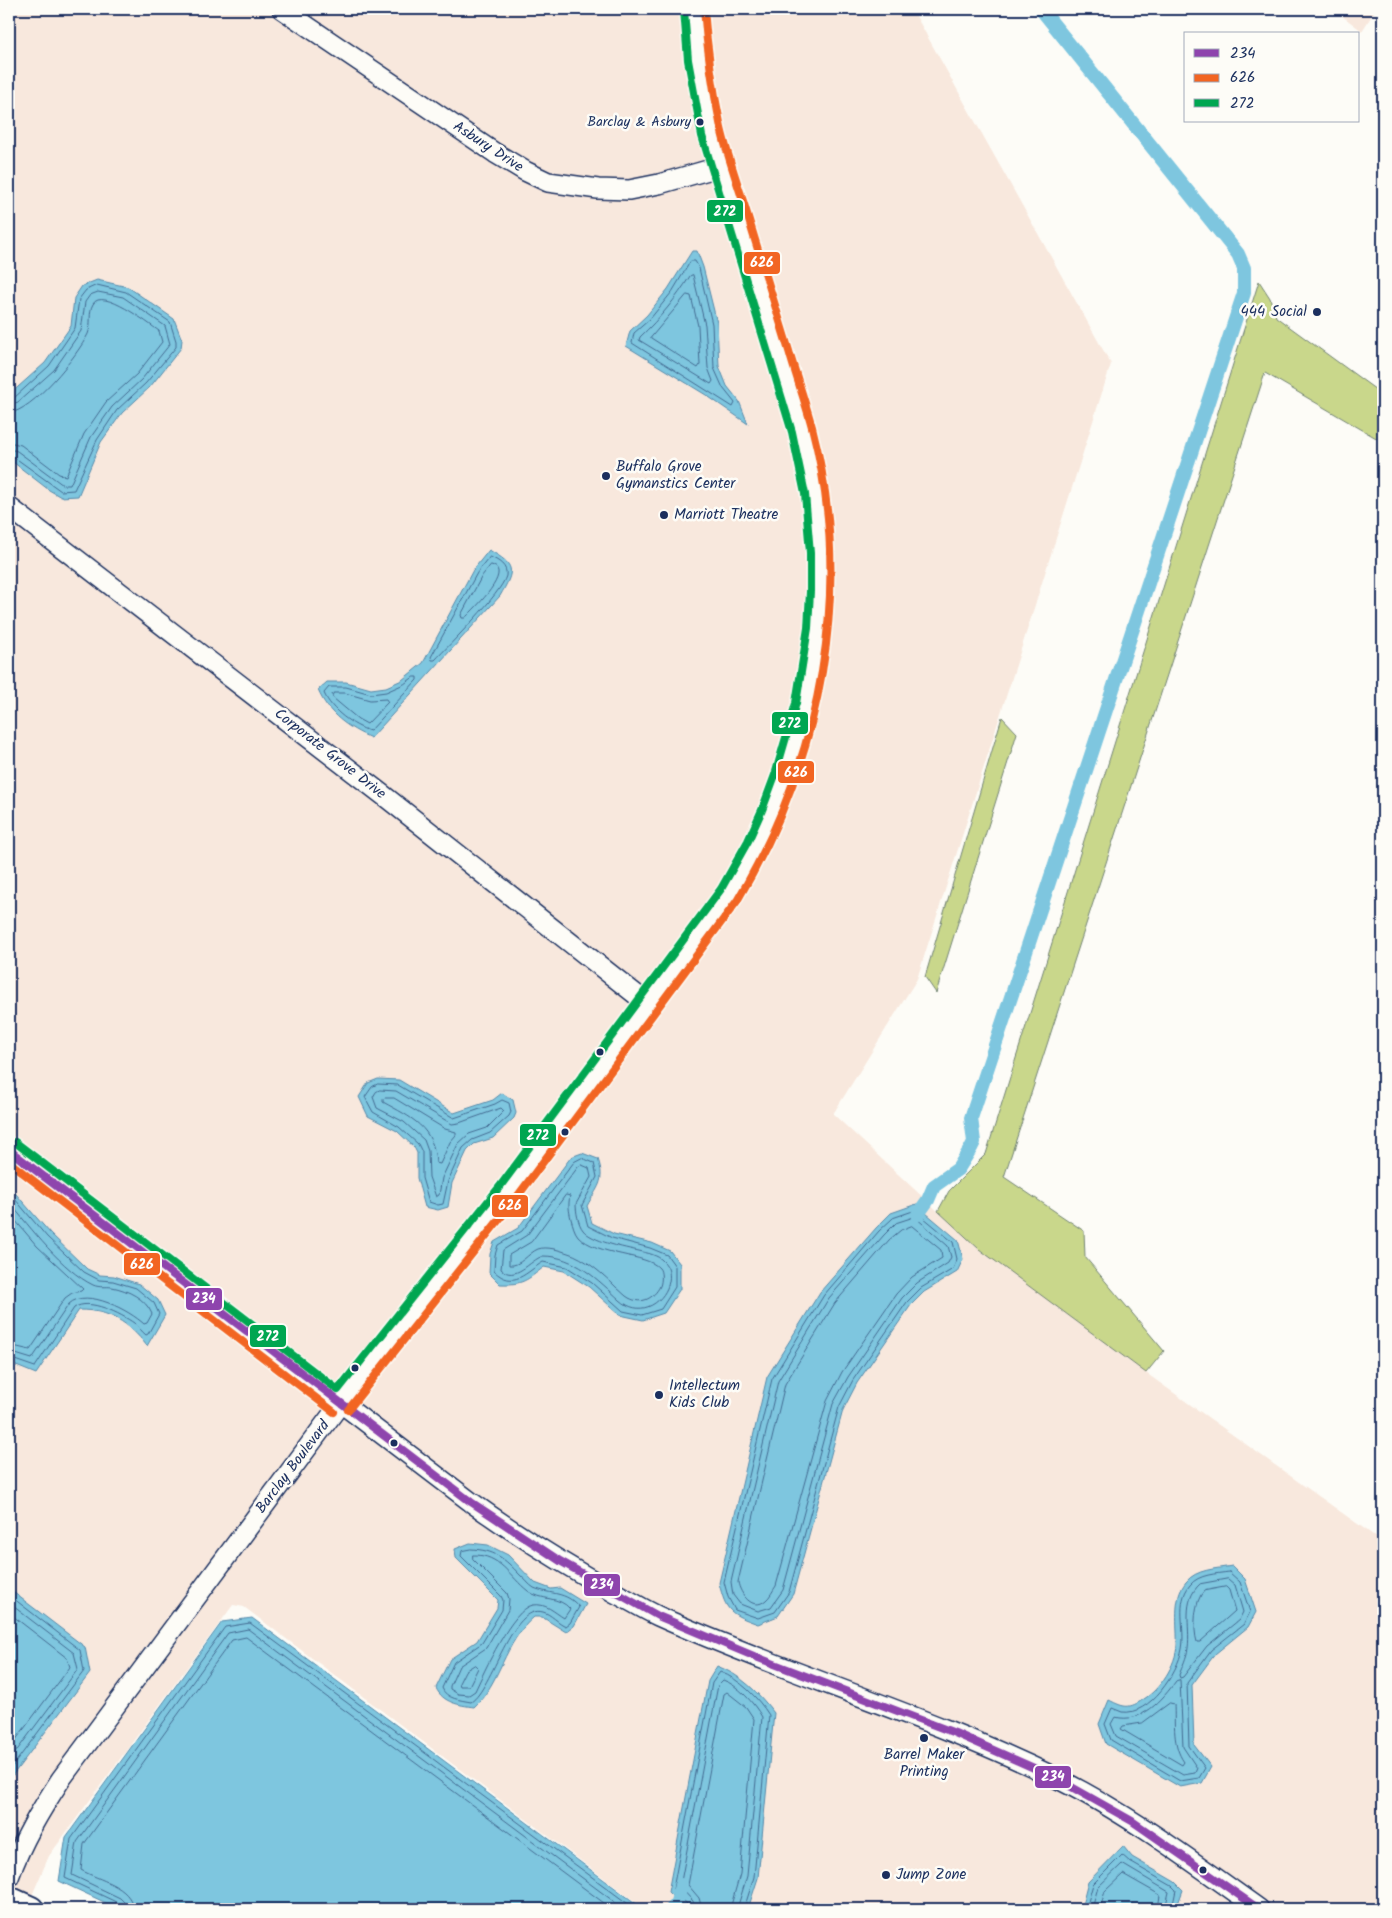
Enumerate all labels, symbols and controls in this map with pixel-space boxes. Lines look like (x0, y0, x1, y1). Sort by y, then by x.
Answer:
legend (1184, 32, 1360, 122)
text: 234 (1230, 42, 1256, 66)
text: 626 (1230, 66, 1255, 90)
text: 272 (1230, 92, 1254, 116)
place label: Barclay & Asbury (587, 111, 691, 133)
street label: Asbury Drive (448, 115, 528, 179)
marker: Barclay & Asbury (695, 117, 705, 127)
line badge: 272 (706, 199, 744, 223)
text: 272 (714, 201, 736, 223)
line badge: 626 (743, 251, 781, 275)
text: 626 (750, 252, 774, 274)
place label: 444 Social (1240, 300, 1307, 324)
marker: 444 Social (1311, 306, 1323, 318)
place label: Buffalo Grove Gymanstics Center (616, 455, 736, 496)
marker: Buffalo Grove Gymanstics Center (600, 470, 612, 482)
place label: Marriott Theatre (674, 503, 778, 527)
marker: Marriott Theatre (658, 509, 670, 521)
street label: Corporate Grove Drive (269, 702, 391, 806)
line badge: 272 (771, 711, 809, 735)
text: 272 (779, 713, 801, 735)
line badge: 626 (777, 760, 815, 784)
text: 626 (784, 762, 808, 784)
unlabelled marker (595, 1047, 605, 1057)
line badge: 272 (519, 1123, 557, 1147)
text: 272 (527, 1125, 549, 1147)
unlabelled marker (560, 1127, 570, 1137)
line badge: 626 (491, 1194, 529, 1218)
text: 626 (498, 1195, 522, 1217)
line badge: 626 (123, 1252, 161, 1276)
text: 626 (130, 1254, 154, 1276)
line badge: 234 (185, 1287, 223, 1311)
text: 234 (192, 1288, 216, 1310)
line badge: 272 (249, 1324, 287, 1348)
text: 272 (257, 1326, 279, 1348)
unlabelled marker (350, 1363, 360, 1373)
place label: Intellectum Kids Club (669, 1374, 740, 1415)
marker: Intellectum Kids Club (653, 1389, 665, 1401)
street label: Barclay Boulevard (250, 1415, 337, 1519)
unlabelled marker (389, 1438, 399, 1448)
line badge: 234 (583, 1573, 621, 1597)
text: 234 (590, 1574, 614, 1596)
marker: Barrel Maker Printing (918, 1732, 930, 1744)
place label: Barrel Maker Printing (884, 1743, 965, 1784)
line badge: 234 (1034, 1765, 1072, 1789)
text: 234 (1041, 1766, 1065, 1788)
place label: Jump Zone (896, 1863, 966, 1887)
unlabelled marker (1198, 1865, 1208, 1875)
marker: Jump Zone (880, 1869, 892, 1881)

